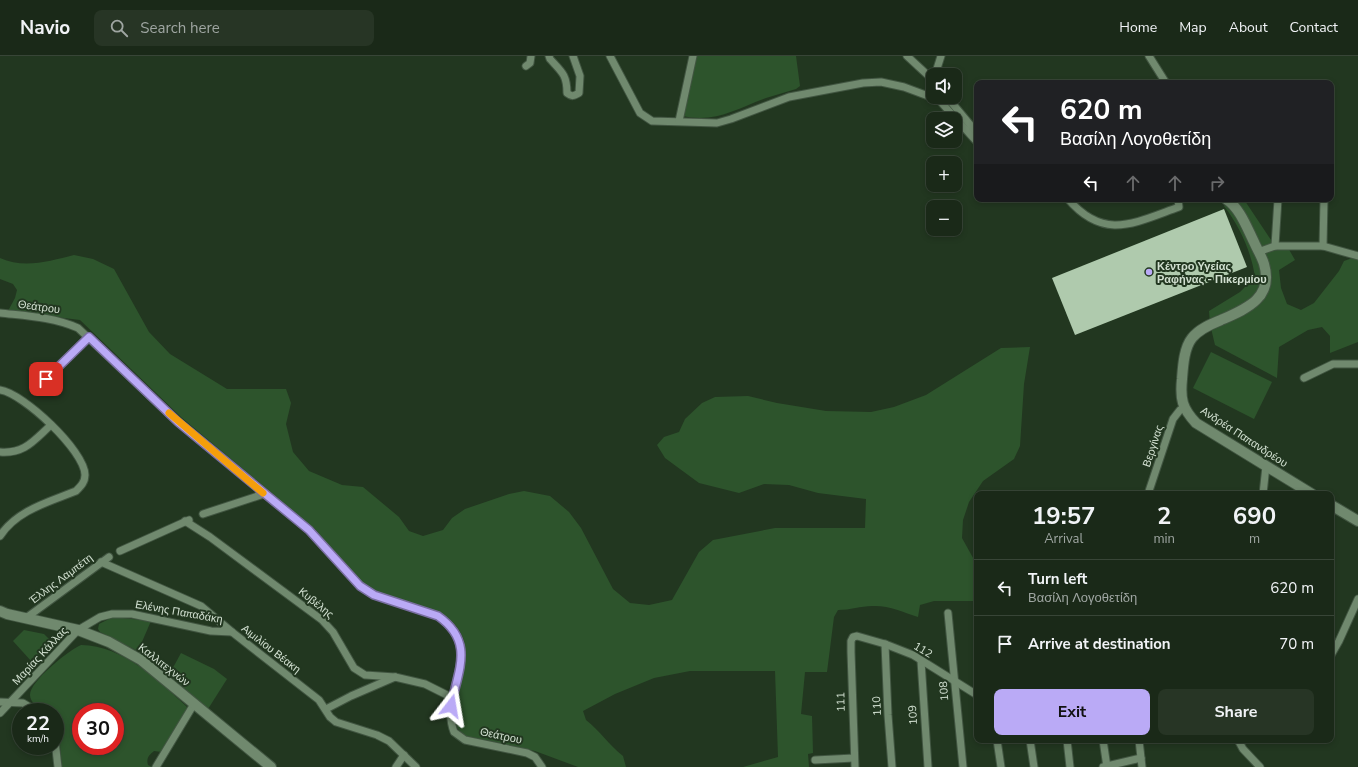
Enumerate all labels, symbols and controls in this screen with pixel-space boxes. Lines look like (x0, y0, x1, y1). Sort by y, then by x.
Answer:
search box (94, 10, 374, 46)
text: Navio (20, 15, 70, 41)
icon: search (108, 17, 130, 39)
text: Search here (140, 18, 220, 38)
text: Home (1119, 18, 1157, 37)
text: Map (1179, 18, 1207, 37)
text: About (1229, 18, 1268, 37)
text: Contact (1290, 18, 1338, 37)
map controls (926, 68, 962, 236)
button: sound (926, 68, 962, 104)
text: 620 m (1060, 91, 1143, 129)
icon: left (994, 96, 1046, 148)
button: layers (926, 112, 962, 148)
text: Βασίλη Λογοθετίδη (1060, 127, 1211, 151)
button: + (926, 156, 962, 192)
icon: left (1080, 172, 1102, 194)
icon: ahead (1122, 172, 1144, 194)
icon: ahead (1164, 172, 1186, 194)
icon: right (1206, 172, 1228, 194)
button: − (926, 200, 962, 236)
place label: Κέντρο Υγείας Ραφήνας - Πικερμίου (1157, 259, 1267, 287)
marker: Κέντρο Υγείας Ραφήνας - Πικερμίου (1144, 267, 1154, 277)
street label: Θεάτρου (17, 297, 61, 317)
pin (29, 362, 63, 396)
icon: arrive (35, 368, 57, 390)
street label: Ανδρέα Παπανδρέου (1197, 403, 1291, 471)
street label: Βεργίνας (1139, 423, 1167, 469)
text: 19:57 (1032, 500, 1095, 532)
text: 2 (1157, 500, 1171, 532)
text: 690 (1233, 500, 1276, 532)
text: Arrival (1044, 530, 1083, 548)
text: min (1153, 530, 1175, 548)
text: m (1249, 530, 1260, 548)
street label: Έλλης Λαμπέτη (26, 550, 96, 608)
text: Turn left (1028, 569, 1087, 589)
icon: left (994, 577, 1016, 599)
text: 620 m (1270, 578, 1314, 598)
street label: Κυβέλης (295, 584, 337, 622)
text: Βασίλη Λογοθετίδη (1028, 589, 1137, 607)
street label: Ελένης Παπαδάκη (134, 597, 224, 627)
street label: Αιμιλίου Βέακη (238, 621, 304, 677)
street label: Μαρίας Κάλλας (9, 624, 71, 688)
icon: arrive (994, 633, 1016, 655)
text: Arrive at destination (1028, 634, 1171, 654)
text: 70 m (1279, 634, 1314, 654)
street label: 112 (911, 638, 935, 662)
street label: Καλλιτεχνών (135, 640, 193, 690)
street label: 108 (936, 680, 952, 701)
position arrow (430, 685, 472, 727)
button: Exit (994, 689, 1150, 735)
button: Share (1158, 689, 1314, 735)
street label: 111 (833, 692, 849, 712)
street label: 110 (869, 695, 885, 716)
speed limit sign: 30 (72, 703, 124, 755)
street label: 109 (905, 705, 921, 725)
text: 22 (26, 710, 50, 737)
street label: Θεάτρου (479, 724, 523, 748)
text: km/h (27, 732, 49, 746)

